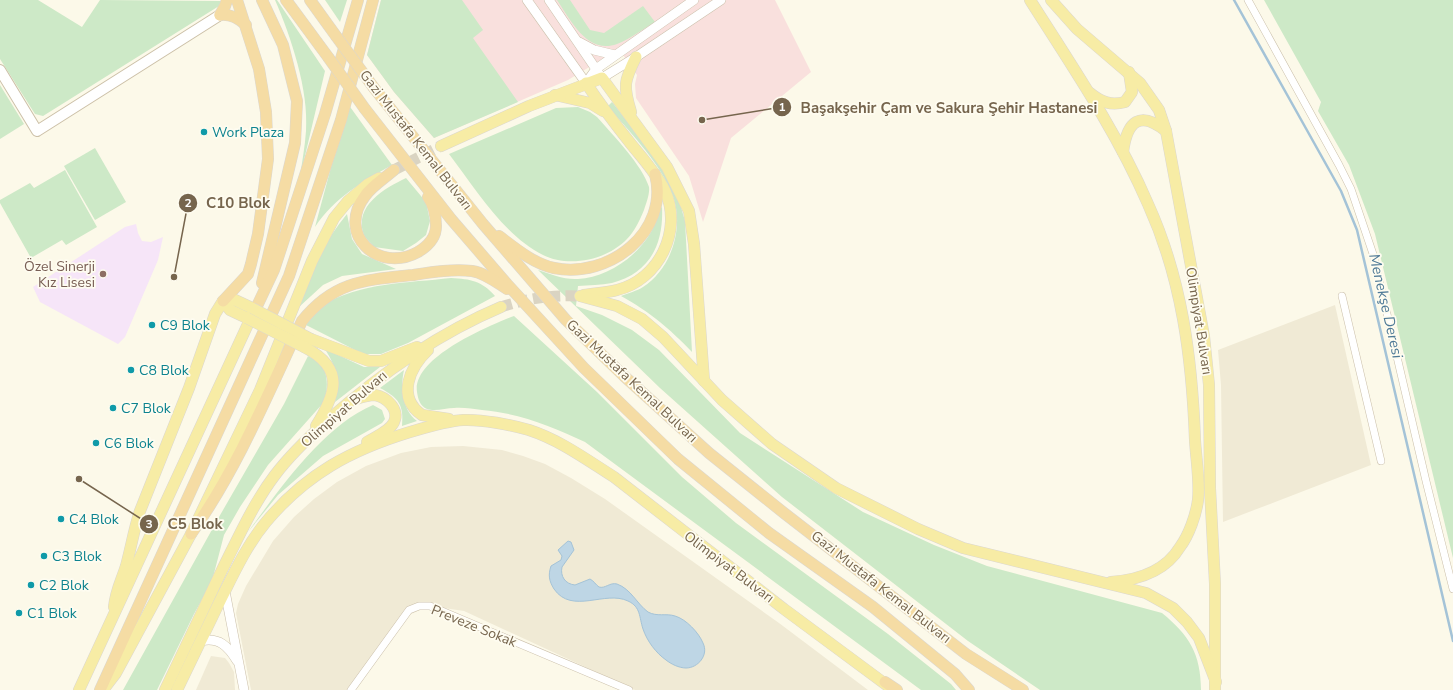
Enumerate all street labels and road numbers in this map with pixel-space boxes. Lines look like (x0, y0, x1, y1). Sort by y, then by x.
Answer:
street label: Gazi Mustafa Kemal Bulvarı (355, 66, 477, 214)
street label: Olimpiyat Bulvarı (1181, 266, 1217, 376)
street label: Gazi Mustafa Kemal Bulvarı (562, 315, 702, 447)
street label: Olimpiyat Bulvarı (297, 366, 391, 452)
street label: Gazi Mustafa Kemal Bulvarı (807, 526, 955, 648)
street label: Olimpiyat Bulvarı (680, 527, 778, 607)
street label: Preveze Sokak (428, 600, 521, 652)

